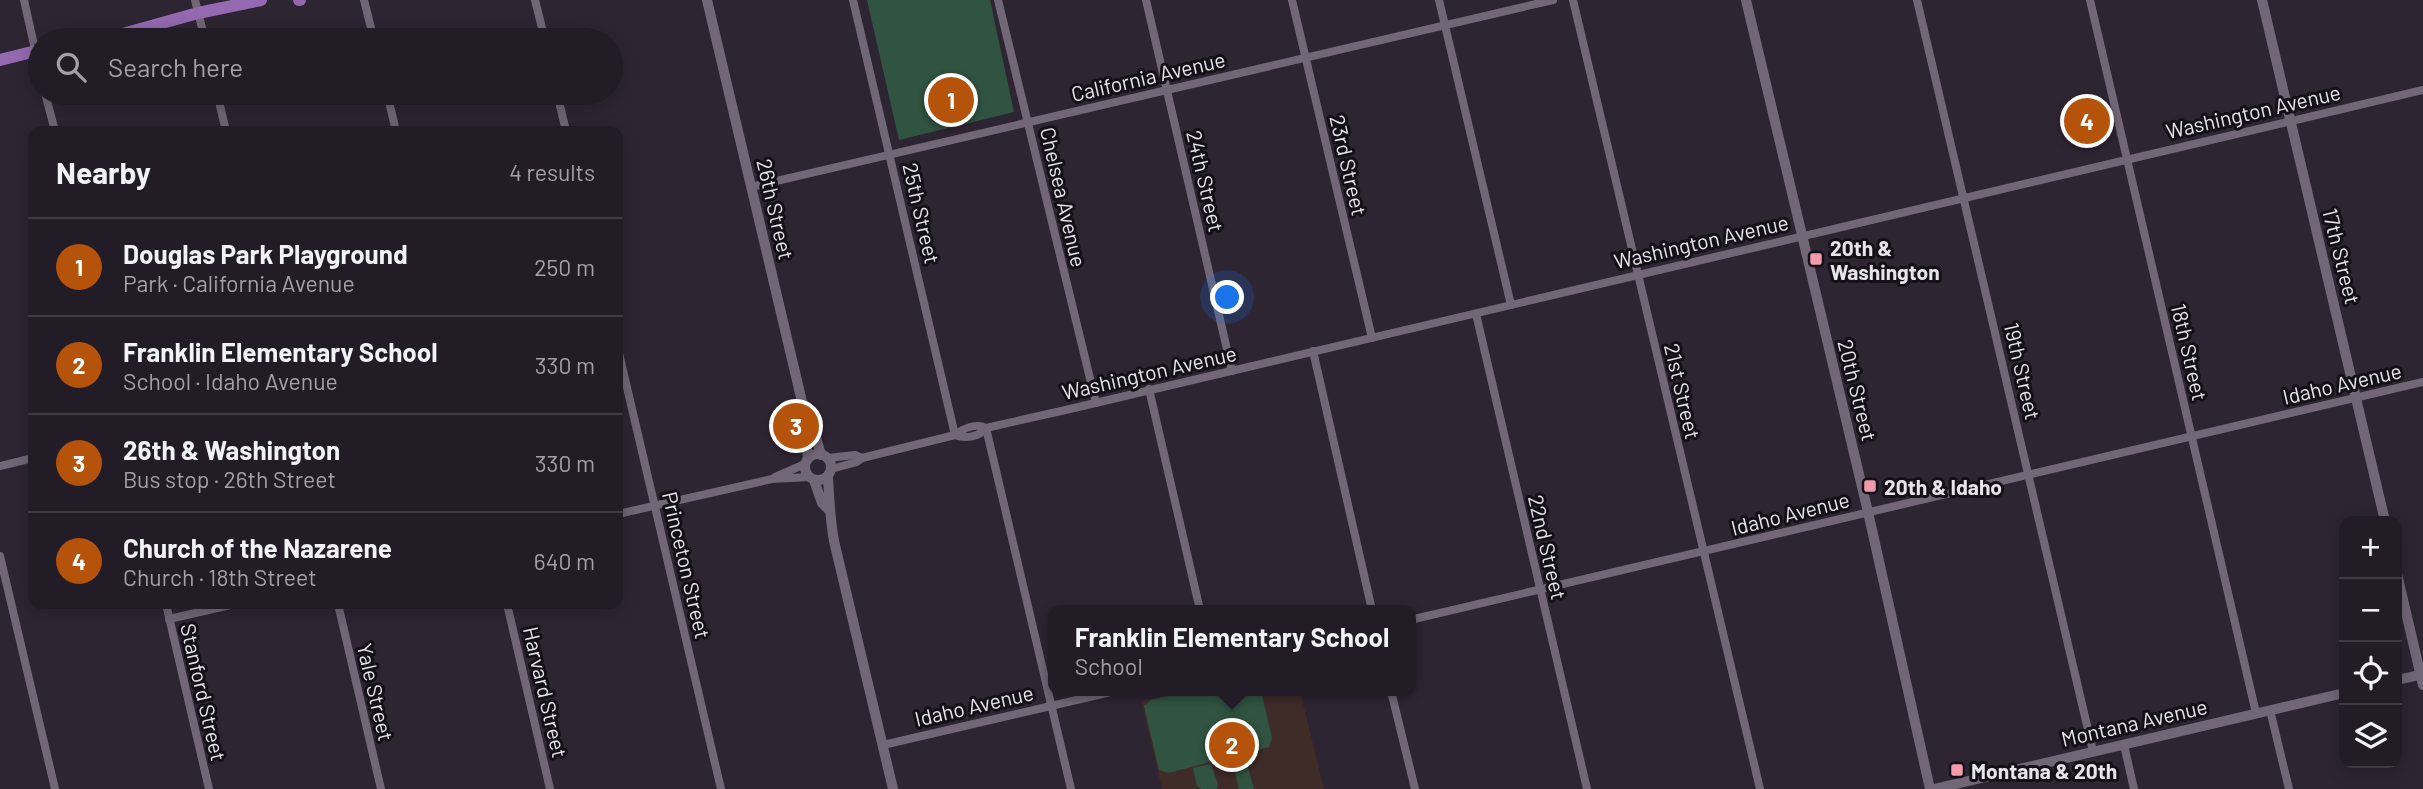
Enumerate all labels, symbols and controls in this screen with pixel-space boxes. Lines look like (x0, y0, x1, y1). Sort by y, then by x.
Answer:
search box (28, 28, 623, 105)
street label: California Avenue (1068, 46, 1228, 106)
icon: search (52, 48, 90, 86)
text: Search here (108, 51, 243, 82)
pin: 1 (928, 74, 974, 126)
street label: Washington Avenue (2163, 79, 2343, 143)
pin: 4 (2064, 95, 2110, 147)
street label: 23rd Street (1325, 112, 1373, 218)
street label: Chelsea Avenue (1036, 125, 1092, 269)
street label: 24th Street (1182, 128, 1230, 234)
text: Nearby (56, 154, 151, 190)
street label: 26th Street (752, 156, 800, 262)
text: 4 results (509, 158, 595, 186)
street label: 25th Street (898, 160, 946, 266)
street label: 17th Street (2318, 206, 2366, 306)
street label: Washington Avenue (1611, 209, 1791, 273)
place label: 20th & Washington (1830, 235, 1940, 284)
text: Douglas Park Playground (123, 238, 408, 269)
marker: 20th & Washington (1808, 251, 1824, 267)
text: 1 (75, 253, 83, 281)
text: 250 m (534, 253, 595, 281)
text: Park · California Avenue (123, 269, 355, 297)
your location (1210, 280, 1244, 314)
street label: 18th Street (2167, 301, 2213, 403)
street label: 19th Street (2000, 320, 2046, 422)
text: Franklin Elementary School (123, 336, 438, 367)
street label: 20th Street (1833, 337, 1883, 443)
street label: Washington Avenue (1059, 340, 1239, 404)
street label: 21st Street (1660, 341, 1706, 441)
text: 2 (73, 351, 85, 379)
text: 330 m (535, 351, 595, 379)
street label: Idaho Avenue (2280, 357, 2404, 409)
text: School · Idaho Avenue (123, 367, 338, 395)
pin: 3 (773, 400, 819, 452)
text: 26th & Washington (123, 434, 340, 465)
text: 3 (73, 449, 85, 477)
text: 330 m (535, 449, 595, 477)
text: Bus stop · 26th Street (123, 465, 336, 493)
place label: 20th & Idaho (1884, 474, 2002, 499)
marker: 20th & Idaho (1862, 478, 1878, 494)
street label: Idaho Avenue (1728, 486, 1852, 540)
street label: Princeton Street (658, 489, 716, 641)
street label: 22nd Street (1524, 492, 1572, 602)
map controls (2339, 516, 2402, 768)
button: + (2339, 516, 2402, 579)
text: Church of the Nazarene (123, 532, 392, 563)
text: 4 (72, 547, 86, 575)
text: 640 m (534, 547, 595, 575)
text: Church · 18th Street (123, 563, 317, 591)
button: − (2339, 579, 2402, 642)
popup (1048, 605, 1416, 696)
street label: Stanford Street (176, 621, 232, 763)
text: Franklin Elementary School (1075, 621, 1389, 652)
street label: Harvard Street (519, 624, 573, 760)
street label: Yale Street (353, 641, 399, 743)
button: locate (2339, 642, 2402, 705)
text: School (1075, 652, 1143, 680)
street label: Idaho Avenue (912, 679, 1036, 731)
street label: Montana Avenue (2059, 693, 2209, 751)
button: layers (2339, 705, 2402, 768)
pin: 2 (1209, 719, 1255, 771)
place label: Montana & 20th (1971, 758, 2117, 783)
marker: Montana & 20th (1949, 762, 1965, 778)

